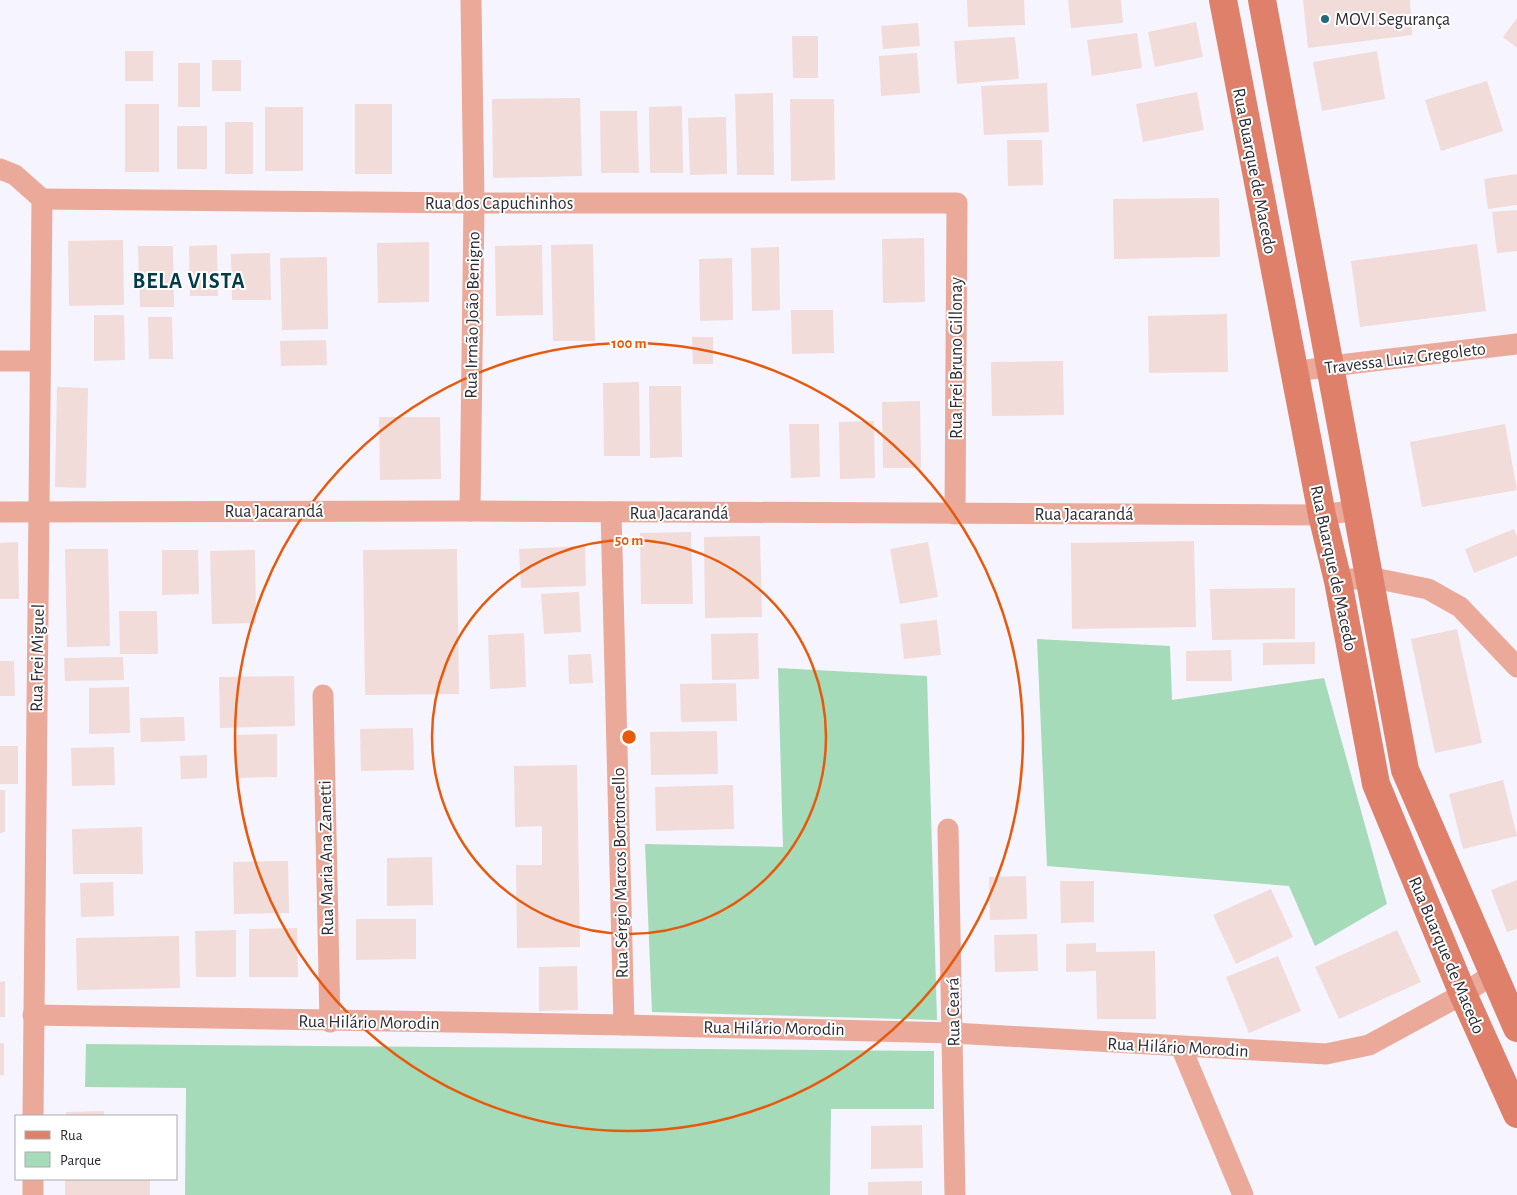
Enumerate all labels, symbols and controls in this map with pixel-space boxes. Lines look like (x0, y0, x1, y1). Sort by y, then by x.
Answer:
place label: MOVI Segurança (1335, 11, 1450, 29)
marker: MOVI Segurança (1319, 13, 1331, 25)
street label: Rua Buarque de Macedo (1229, 87, 1279, 256)
street label: Rua dos Capuchinhos (425, 195, 573, 213)
street label: Rua Irmão João Benigno (463, 231, 483, 399)
district label: BELA VISTA (132, 270, 246, 292)
street label: Rua Frei Bruno Gillonay (948, 277, 966, 439)
text: 100 m (611, 336, 647, 351)
street label: Travessa Luiz Gregoleto (1324, 340, 1487, 378)
street label: Rua Buarque de Macedo (1307, 484, 1359, 653)
street label: Rua Jacarandá (224, 503, 324, 521)
street label: Rua Jacarandá (629, 505, 729, 523)
street label: Rua Jacarandá (1034, 506, 1134, 524)
text: 50 m (615, 533, 643, 548)
street label: Rua Frei Miguel (28, 604, 48, 712)
centre of rings (620, 728, 638, 746)
street label: Rua Sérgio Marcos Bortoncello (610, 767, 632, 979)
street label: Rua Maria Ana Zanetti (317, 780, 337, 936)
street label: Rua Buarque de Macedo (1405, 874, 1487, 1037)
street label: Rua Ceará (944, 977, 964, 1047)
street label: Rua Hilário Morodin (298, 1013, 440, 1033)
street label: Rua Hilário Morodin (703, 1019, 845, 1039)
street label: Rua Hilário Morodin (1107, 1035, 1249, 1061)
legend (15, 1115, 178, 1180)
text: Rua (60, 1128, 83, 1143)
text: Parque (60, 1153, 101, 1168)

